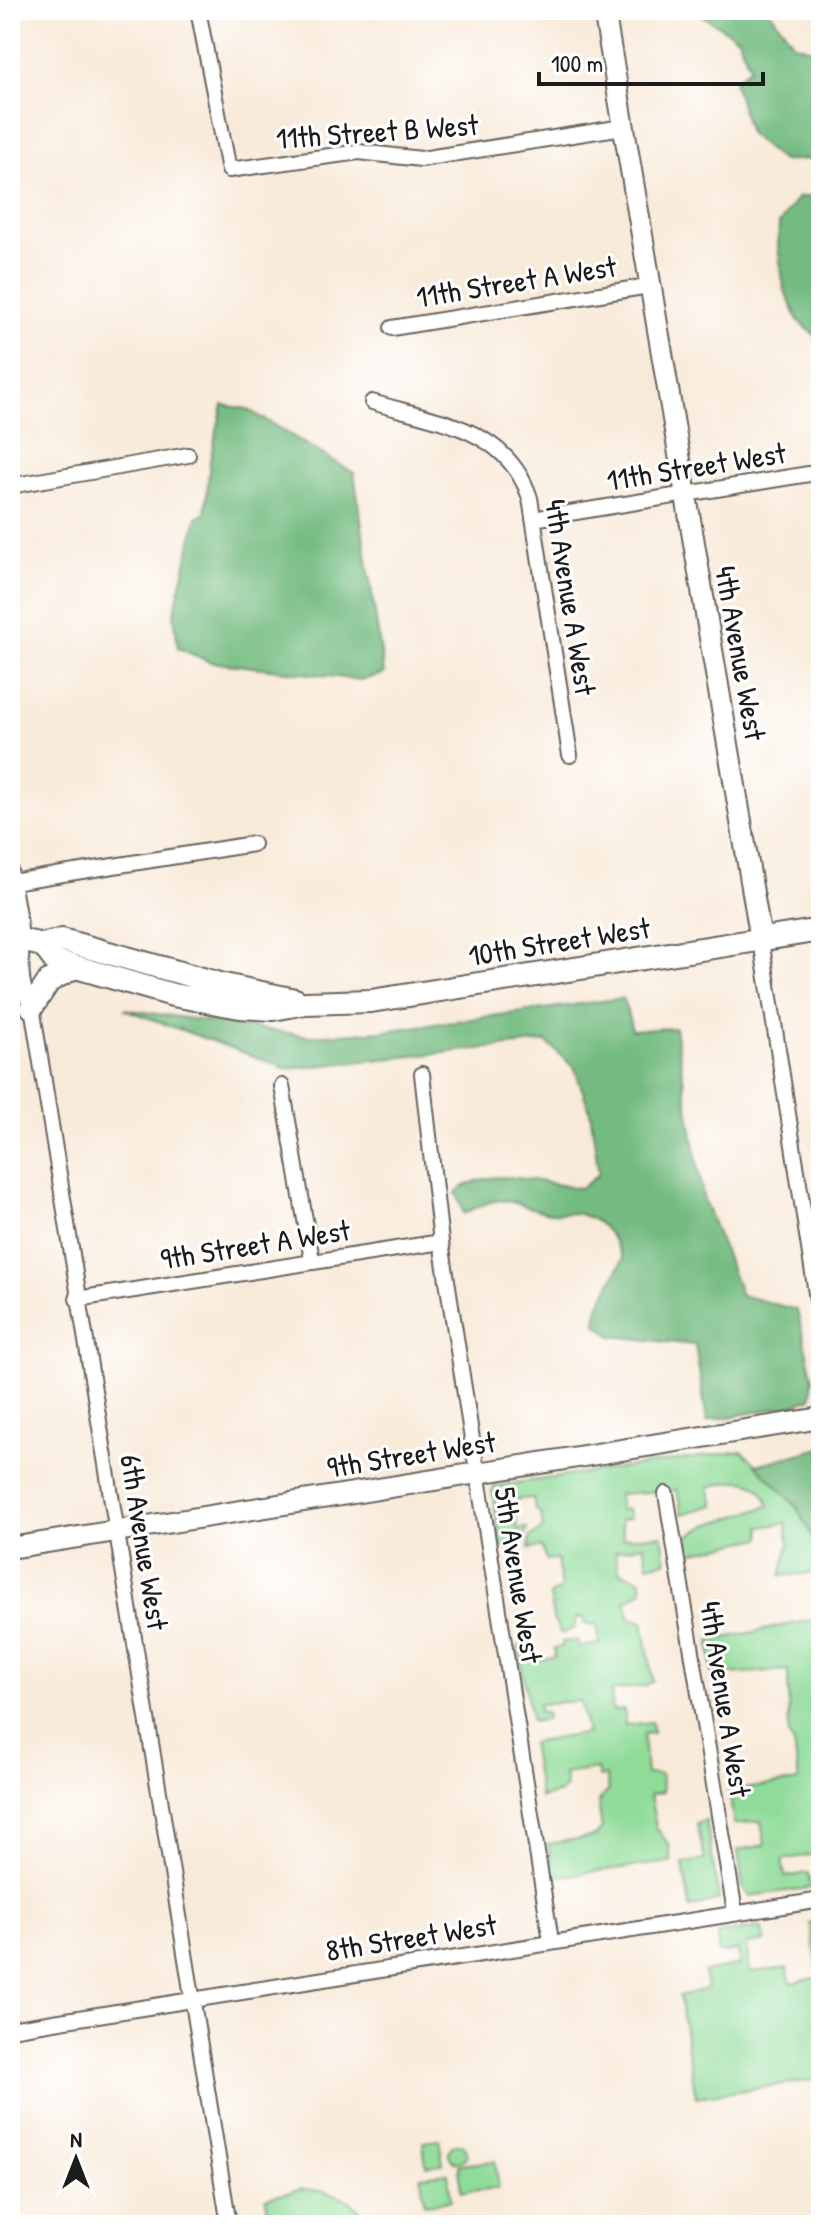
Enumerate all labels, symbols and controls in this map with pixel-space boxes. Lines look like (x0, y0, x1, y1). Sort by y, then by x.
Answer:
scale bar (539, 36, 763, 86)
text: 100 m (551, 47, 603, 79)
street label: 11th Street B West (274, 104, 480, 158)
street label: 11th Street A West (413, 245, 620, 317)
street label: 11th Street West (604, 432, 789, 500)
street label: 4th Avenue A West (536, 496, 606, 699)
street label: 4th Avenue West (706, 563, 776, 744)
street label: 10th Street West (465, 907, 653, 975)
street label: 9th Street A West (157, 1209, 353, 1279)
street label: 9th Street West (324, 1421, 499, 1487)
street label: 6th Avenue West (111, 1451, 179, 1633)
street label: 5th Avenue West (485, 1484, 553, 1667)
street label: 4th Avenue A West (691, 1598, 761, 1801)
street label: 8th Street West (323, 1904, 500, 1970)
north arrow (36, 2119, 116, 2199)
text: N (70, 2124, 82, 2154)

